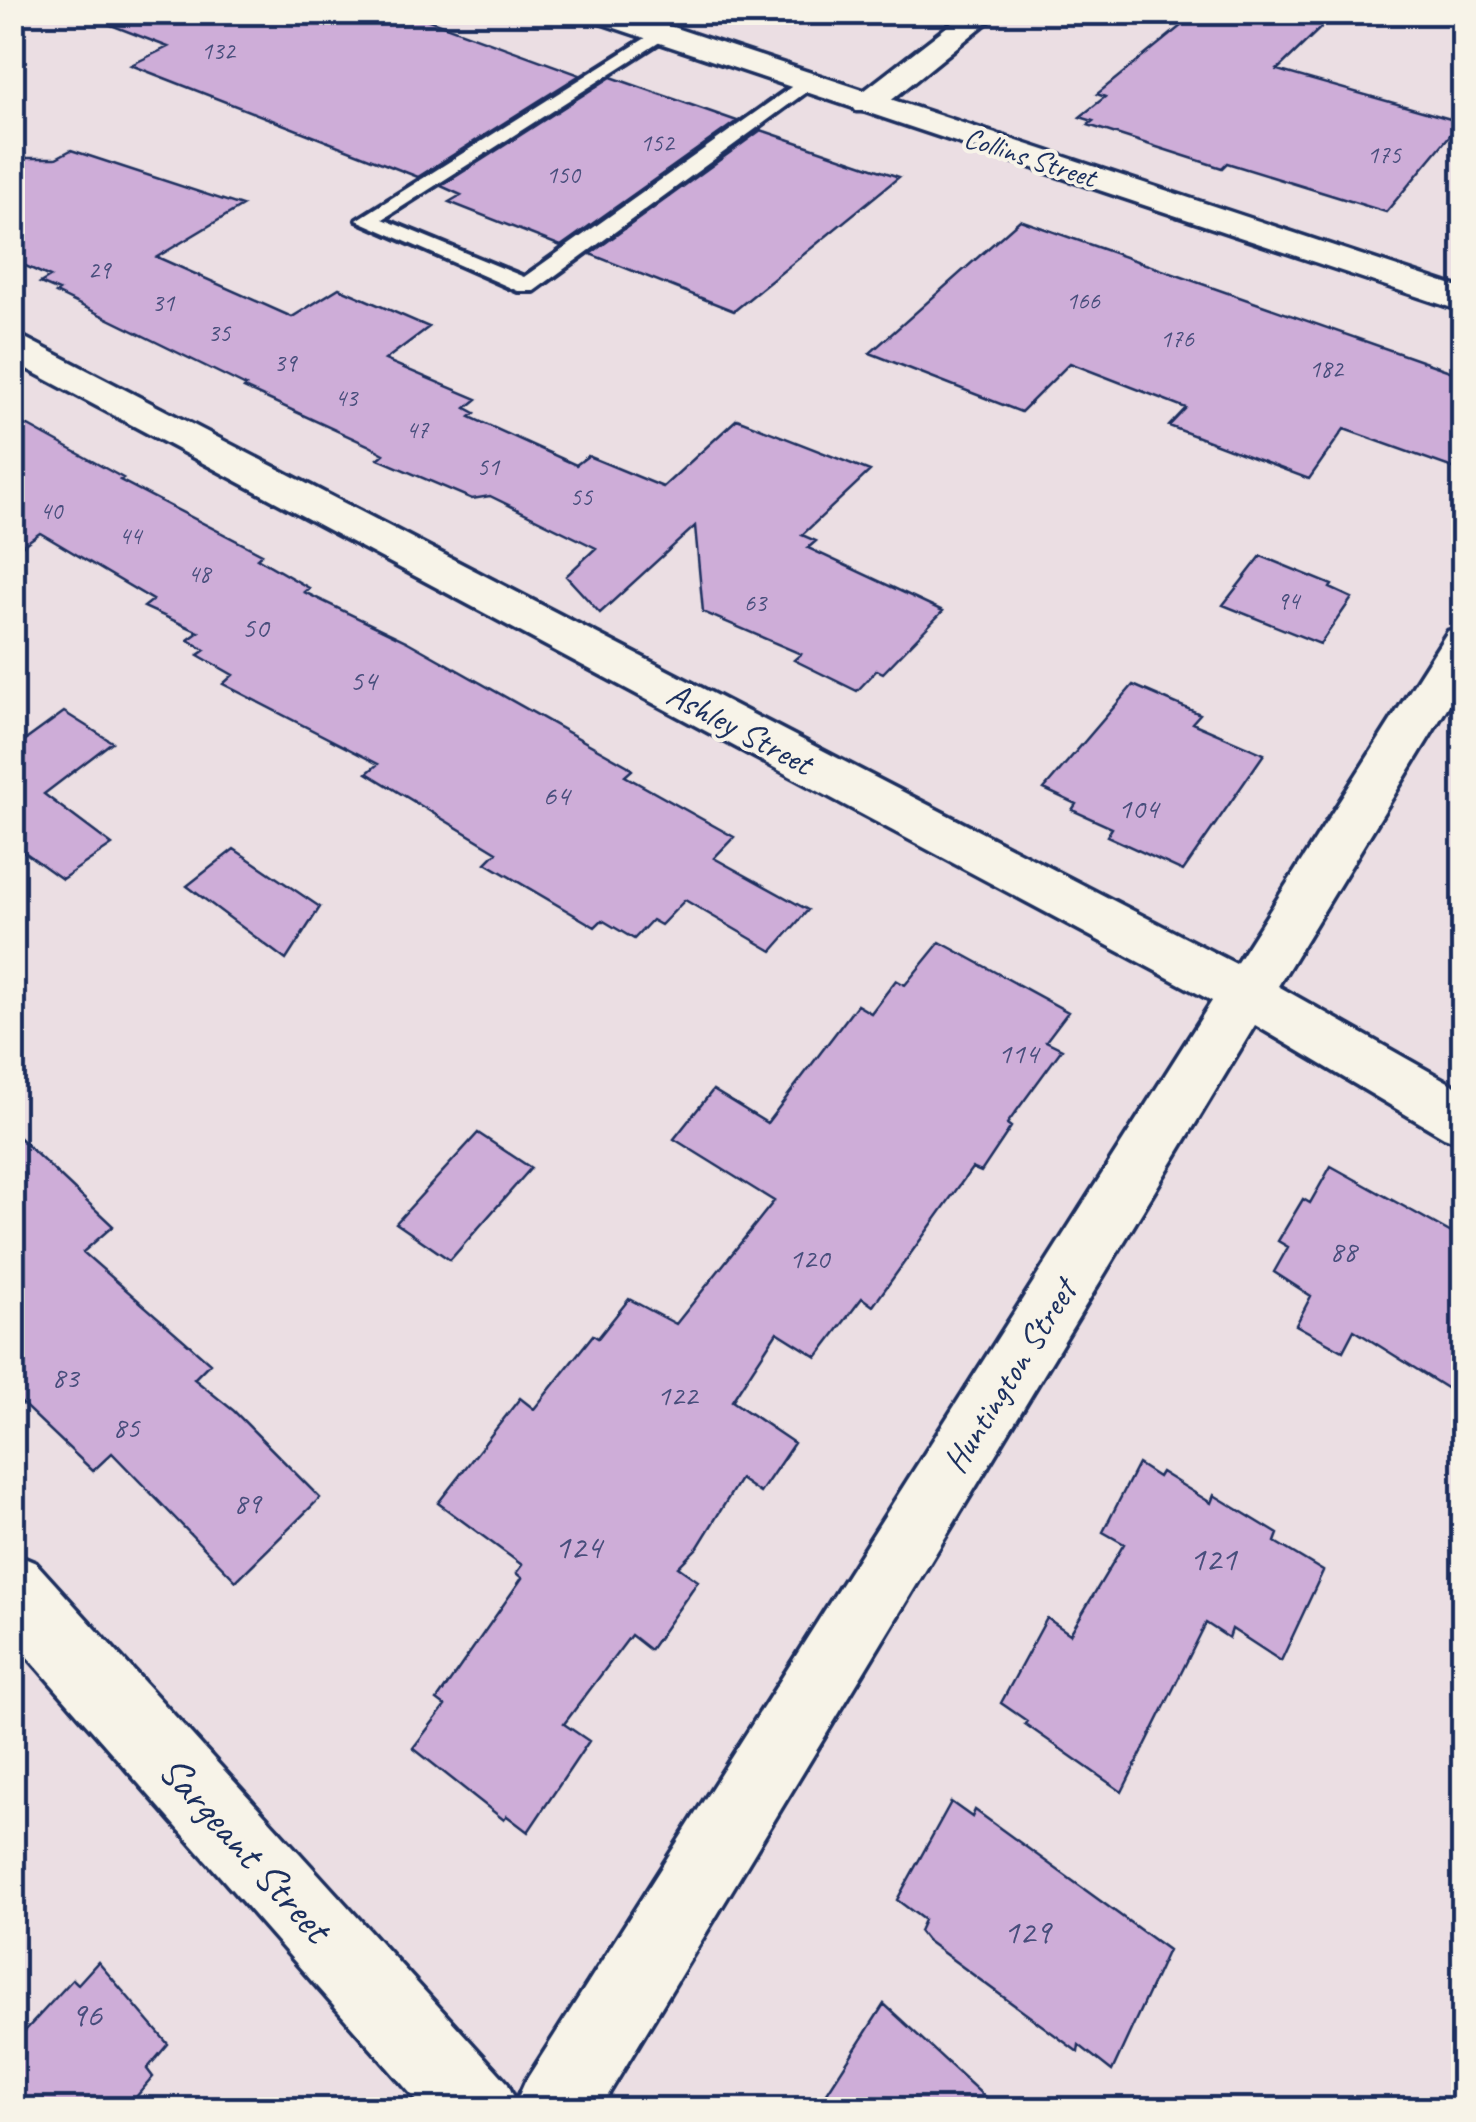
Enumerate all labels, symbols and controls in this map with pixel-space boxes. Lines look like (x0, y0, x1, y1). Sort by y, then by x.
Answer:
house number: 132 (201, 35, 237, 67)
street label: Collins Street (959, 118, 1104, 197)
house number: 152 (640, 127, 676, 159)
house number: 175 (1367, 139, 1403, 171)
house number: 150 (546, 159, 582, 191)
house number: 29 (88, 254, 112, 286)
house number: 166 (1066, 285, 1101, 317)
house number: 31 (152, 287, 176, 319)
house number: 35 (208, 317, 232, 349)
house number: 176 (1160, 323, 1195, 355)
house number: 39 (274, 347, 298, 379)
house number: 182 (1309, 353, 1345, 385)
house number: 43 (335, 382, 359, 414)
house number: 47 (406, 414, 430, 446)
house number: 51 (477, 451, 501, 483)
house number: 55 (570, 481, 594, 513)
house number: 40 (40, 495, 64, 527)
house number: 44 (119, 520, 144, 552)
house number: 48 (188, 558, 213, 590)
house number: 94 (1277, 585, 1302, 617)
house number: 63 (744, 587, 768, 619)
house number: 50 (242, 608, 271, 646)
house number: 54 (350, 661, 379, 699)
street label: Ashley Street (659, 671, 823, 787)
house number: 64 (543, 776, 572, 814)
house number: 104 (1118, 789, 1161, 827)
house number: 114 (998, 1034, 1041, 1072)
house number: 88 (1330, 1232, 1359, 1270)
house number: 120 (789, 1239, 832, 1277)
street label: Huntington Street (932, 1268, 1089, 1481)
house number: 83 (52, 1358, 81, 1396)
house number: 122 (657, 1376, 700, 1414)
house number: 85 (113, 1408, 141, 1446)
house number: 89 (234, 1484, 263, 1522)
house number: 124 (554, 1524, 605, 1569)
house number: 121 (1189, 1536, 1239, 1581)
street label: Sargeant Street (147, 1745, 345, 1956)
house number: 129 (1003, 1909, 1054, 1954)
house number: 96 (70, 1992, 103, 2037)

